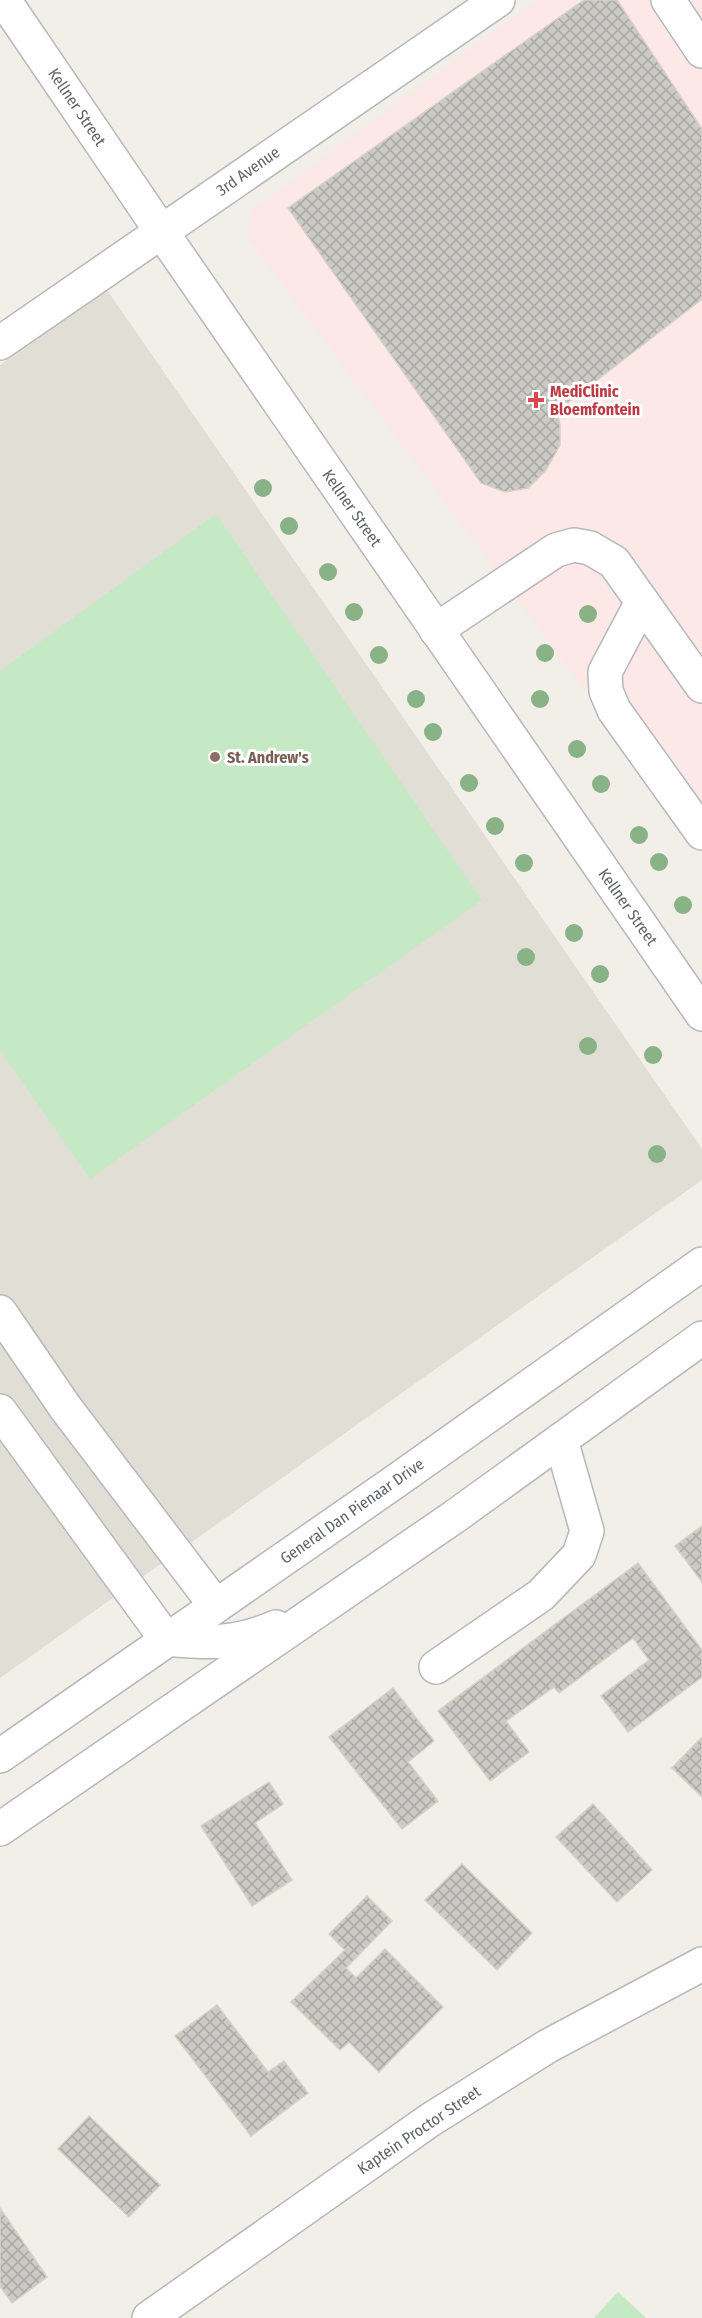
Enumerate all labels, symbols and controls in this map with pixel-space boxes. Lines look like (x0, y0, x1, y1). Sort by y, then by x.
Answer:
street label: Kellner Street (44, 65, 110, 150)
street label: 3rd Avenue (213, 142, 283, 200)
place label: MediClinic Bloemfontein (550, 382, 640, 419)
marker: MediClinic Bloemfontein (527, 391, 545, 409)
street label: Kellner Street (319, 466, 386, 551)
place label: St. Andrew's (227, 748, 309, 767)
marker: St. Andrew's (208, 750, 222, 764)
street label: Kellner Street (595, 865, 662, 950)
street label: General Dan Pienaar Drive (277, 1454, 428, 1568)
street label: Kaptein Proctor Street (354, 2081, 485, 2178)

